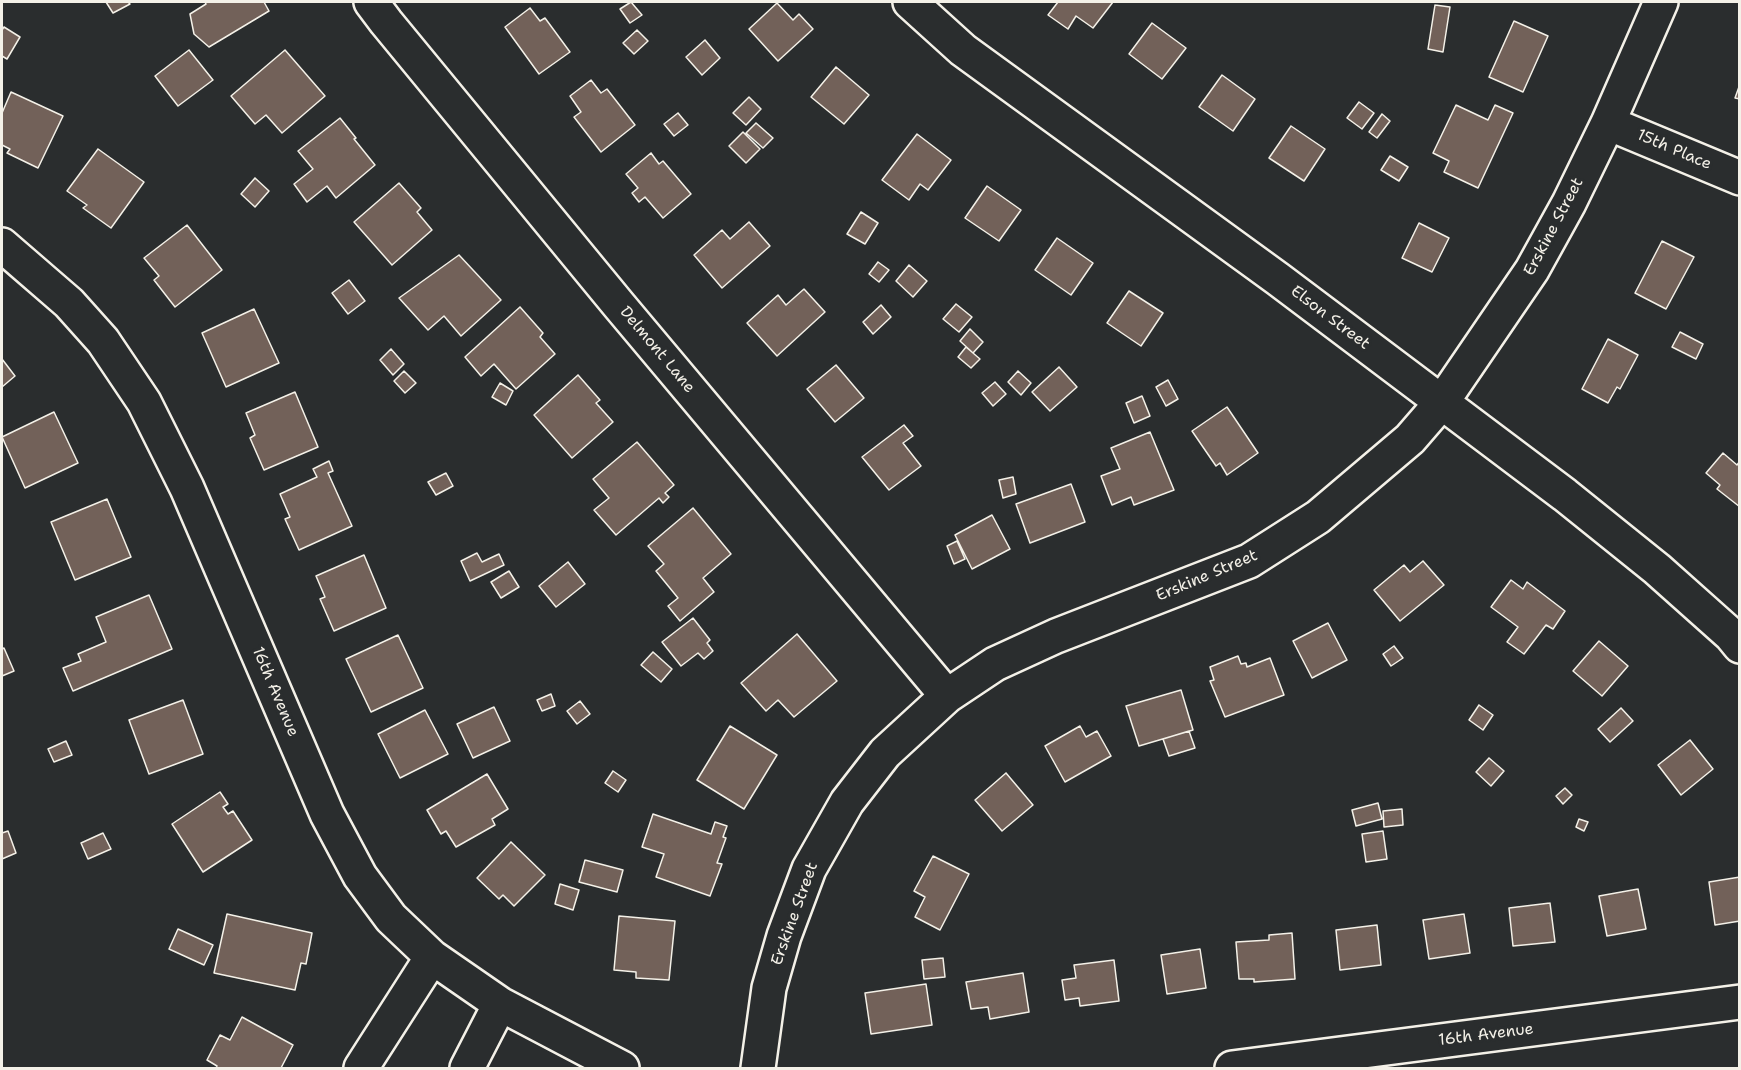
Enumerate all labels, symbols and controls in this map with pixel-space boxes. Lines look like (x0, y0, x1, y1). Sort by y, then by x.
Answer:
street label: 15th Place (1634, 126, 1714, 174)
street label: Erskine Street (1520, 175, 1588, 279)
street label: Elson Street (1287, 282, 1373, 354)
street label: Delmont Lane (615, 303, 699, 397)
street label: Erskine Street (1153, 546, 1261, 606)
street label: 16th Avenue (247, 644, 303, 740)
street label: Erskine Street (767, 860, 823, 968)
street label: 16th Avenue (1437, 1020, 1535, 1050)

